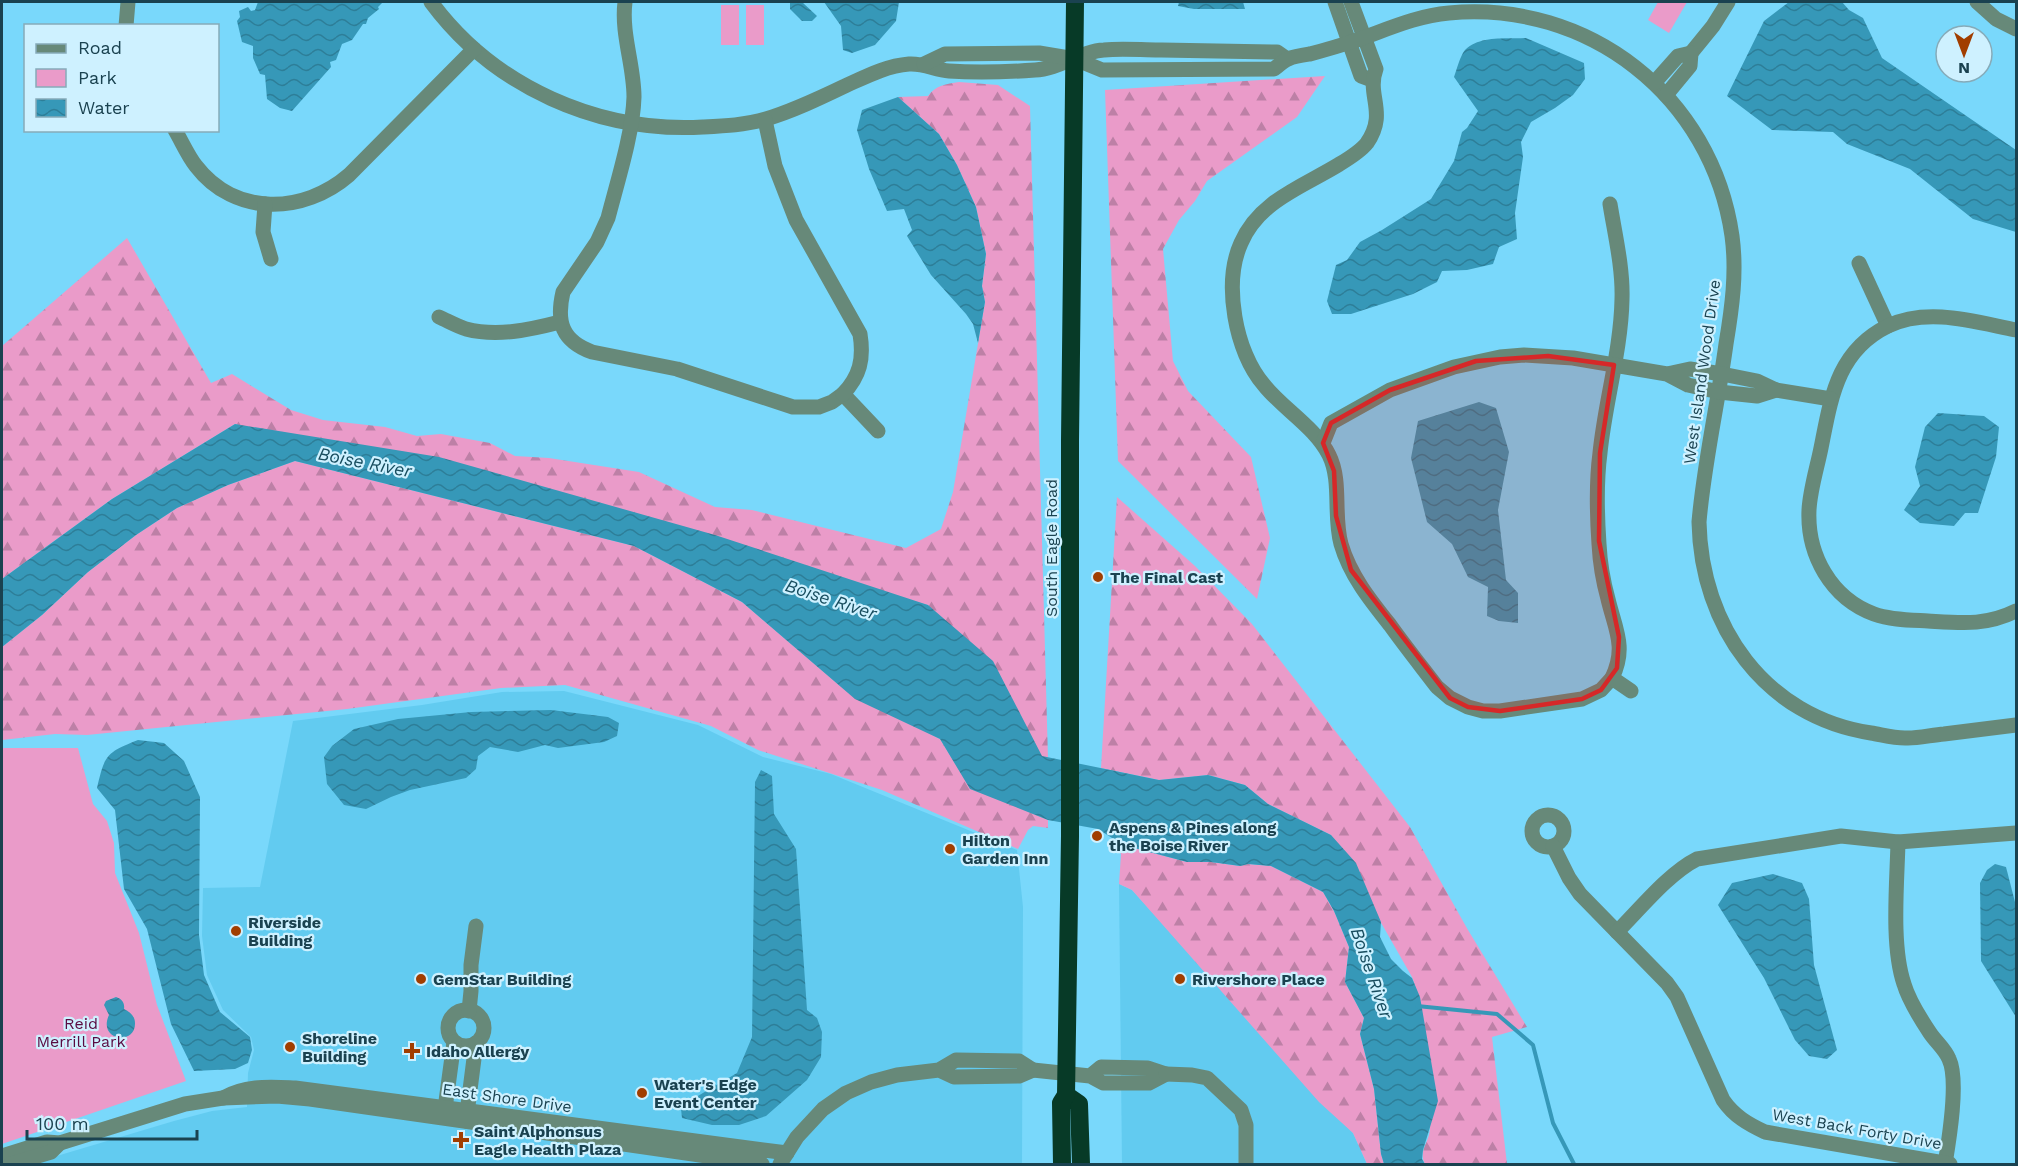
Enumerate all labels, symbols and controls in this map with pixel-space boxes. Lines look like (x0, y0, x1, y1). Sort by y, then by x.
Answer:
legend (24, 24, 219, 132)
north arrow (1934, 24, 1994, 84)
text: Road (78, 37, 122, 58)
text: N (1958, 59, 1970, 78)
text: Park (78, 67, 117, 88)
text: Water (78, 97, 130, 118)
street label: West Island Wood Drive (1680, 279, 1724, 465)
water label: Boise River (316, 443, 415, 482)
street label: South Eagle Road (1042, 479, 1061, 617)
place label: The Final Cast (1110, 568, 1223, 587)
marker: The Final Cast (1091, 570, 1105, 584)
water label: Boise River (783, 574, 880, 624)
place label: Aspens & Pines along the Boise River (1109, 818, 1276, 855)
marker: Aspens & Pines along the Boise River (1090, 829, 1104, 843)
place label: Hilton Garden Inn (962, 831, 1048, 868)
marker: Hilton Garden Inn (943, 842, 957, 856)
place label: Riverside Building (248, 913, 321, 950)
marker: Riverside Building (229, 924, 243, 938)
water label: Boise River (1347, 925, 1398, 1022)
place label: GemStar Building (433, 970, 571, 989)
place label: Rivershore Place (1192, 970, 1325, 989)
marker: GemStar Building (414, 972, 428, 986)
marker: Rivershore Place (1173, 972, 1187, 986)
park label: Reid Merrill Park (36, 1014, 126, 1051)
place label: Shoreline Building (302, 1029, 377, 1066)
marker: Shoreline Building (283, 1040, 297, 1054)
marker: Idaho Allergy (403, 1042, 421, 1060)
place label: Idaho Allergy (426, 1042, 530, 1061)
place label: Water's Edge Event Center (654, 1075, 757, 1112)
street label: East Shore Drive (441, 1080, 573, 1116)
marker: Water's Edge Event Center (635, 1086, 649, 1100)
scale bar (27, 1103, 196, 1141)
street label: West Back Forty Drive (1771, 1105, 1943, 1153)
text: 100 m (36, 1113, 89, 1134)
place label: Saint Alphonsus Eagle Health Plaza (474, 1122, 622, 1159)
marker: Saint Alphonsus Eagle Health Plaza (452, 1131, 470, 1149)

